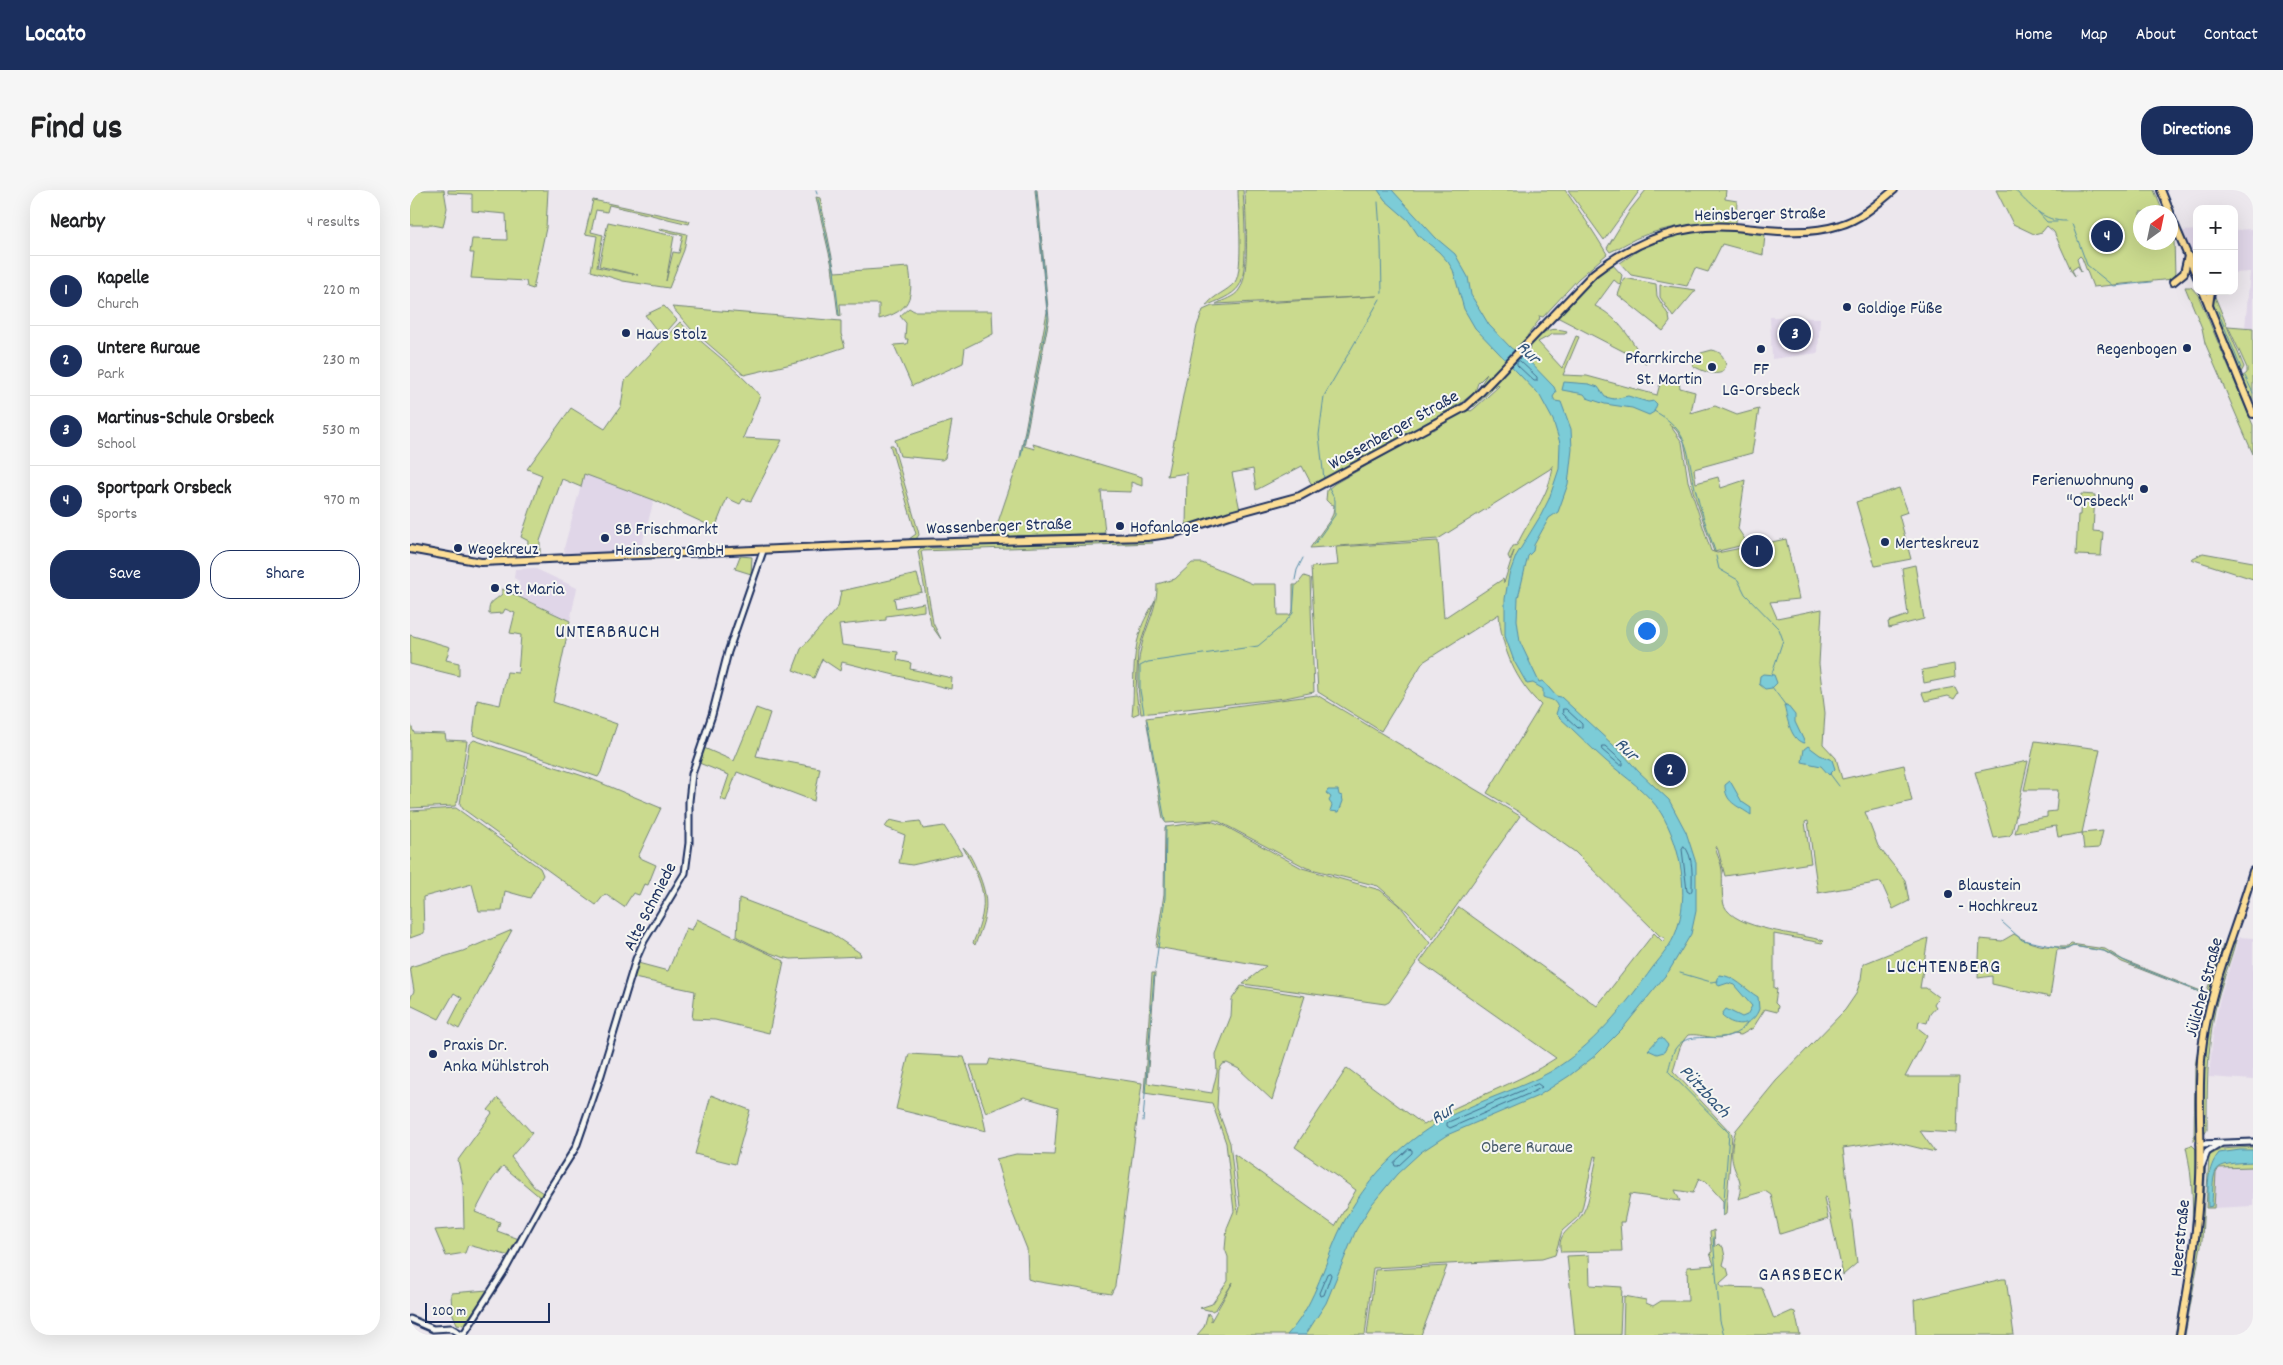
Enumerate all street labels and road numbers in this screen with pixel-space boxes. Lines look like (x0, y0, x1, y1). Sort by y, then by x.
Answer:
street label: Heinsberger Straße (1694, 202, 1826, 229)
street label: Wassenberger Straße (1325, 385, 1464, 477)
street label: Wassenberger Straße (926, 512, 1072, 543)
street label: Alte Schmiede (618, 859, 684, 956)
street label: Jülicher Straße (2180, 935, 2231, 1040)
street label: Heerstraße (2165, 1198, 2198, 1278)

